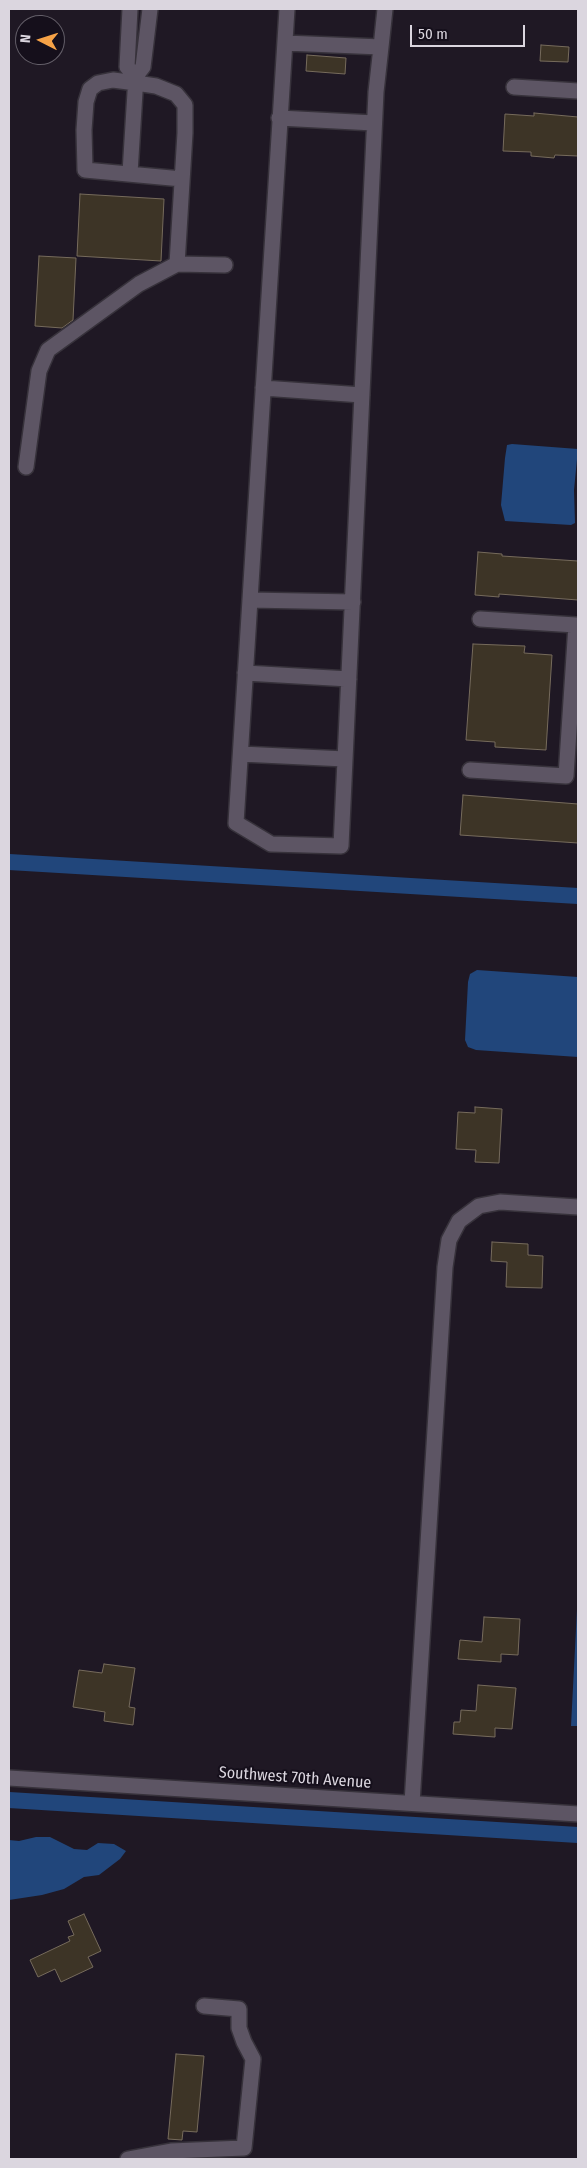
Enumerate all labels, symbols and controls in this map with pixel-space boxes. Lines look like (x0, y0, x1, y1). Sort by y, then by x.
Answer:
north arrow (15, 15, 65, 65)
scale bar (412, 15, 527, 47)
text: 50 m (418, 25, 448, 43)
text: N (17, 34, 34, 44)
street label: Southwest 70th Avenue (218, 1763, 372, 1793)

